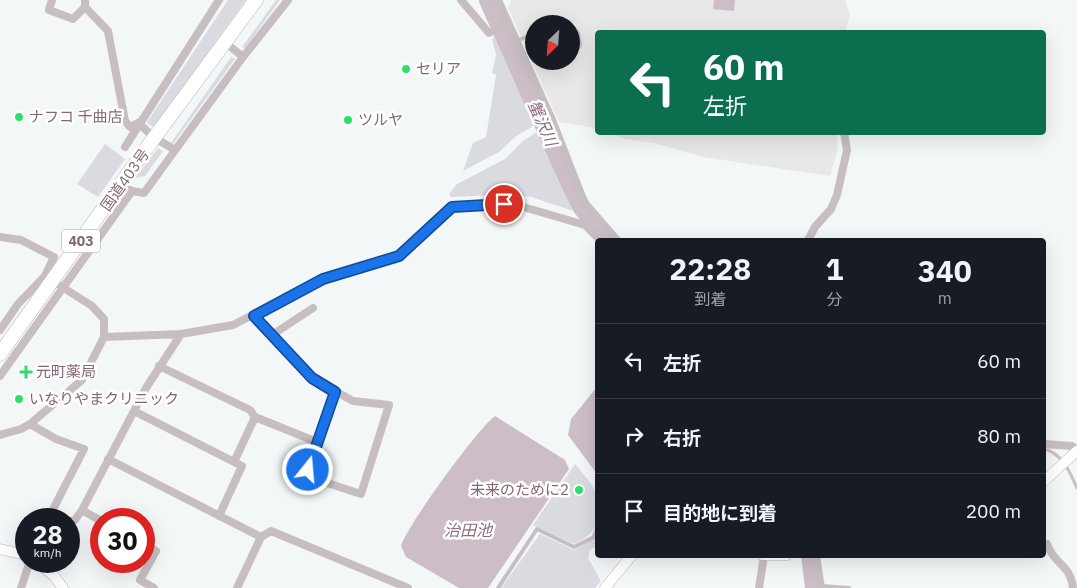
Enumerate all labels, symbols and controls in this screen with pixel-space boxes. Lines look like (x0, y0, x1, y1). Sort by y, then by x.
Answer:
north arrow (525, 15, 580, 70)
map controls (525, 15, 580, 70)
text: 60 m (703, 44, 785, 90)
icon: left (620, 50, 685, 115)
place label: セリア (416, 59, 461, 78)
marker: セリア (400, 63, 412, 75)
text: 左折 (703, 91, 747, 120)
water label: 蟹沢川 (524, 97, 563, 151)
place label: ナフコ 千曲店 (29, 107, 123, 126)
place label: ツルヤ (358, 110, 403, 129)
marker: ナフコ 千曲店 (13, 111, 25, 123)
marker: ツルヤ (342, 114, 354, 126)
street label: 国道403号 (96, 145, 153, 215)
pin (483, 183, 525, 225)
icon: arrive (490, 190, 518, 218)
road number: 403 (62, 230, 100, 252)
text: 22:28 (669, 249, 751, 288)
text: 1 (825, 249, 843, 288)
text: 340 (918, 251, 972, 290)
text: m (938, 288, 952, 308)
text: 到着 (694, 289, 726, 309)
text: 分 (826, 289, 842, 309)
icon: left (620, 347, 648, 375)
text: 60 m (977, 349, 1021, 373)
text: 左折 (663, 351, 701, 375)
place label: 元町薬局 (36, 362, 96, 381)
marker: 元町薬局 (20, 366, 32, 378)
place label: いなりやまクリニック (29, 389, 179, 408)
marker: いなりやまクリニック (13, 393, 25, 405)
icon: right (620, 422, 648, 450)
text: 80 m (977, 424, 1021, 448)
text: 右折 (663, 426, 701, 450)
position arrow (281, 443, 333, 495)
place label: 未来のために2 (470, 480, 569, 499)
marker: 未来のために2 (573, 484, 585, 496)
icon: arrive (620, 497, 648, 525)
text: 200 m (966, 499, 1021, 523)
text: 目的地に到着 (663, 501, 777, 525)
speed limit sign: 30 (90, 508, 155, 573)
text: 28 (32, 518, 63, 551)
water label: 治田池 (444, 520, 494, 540)
text: km/h (33, 545, 62, 560)

